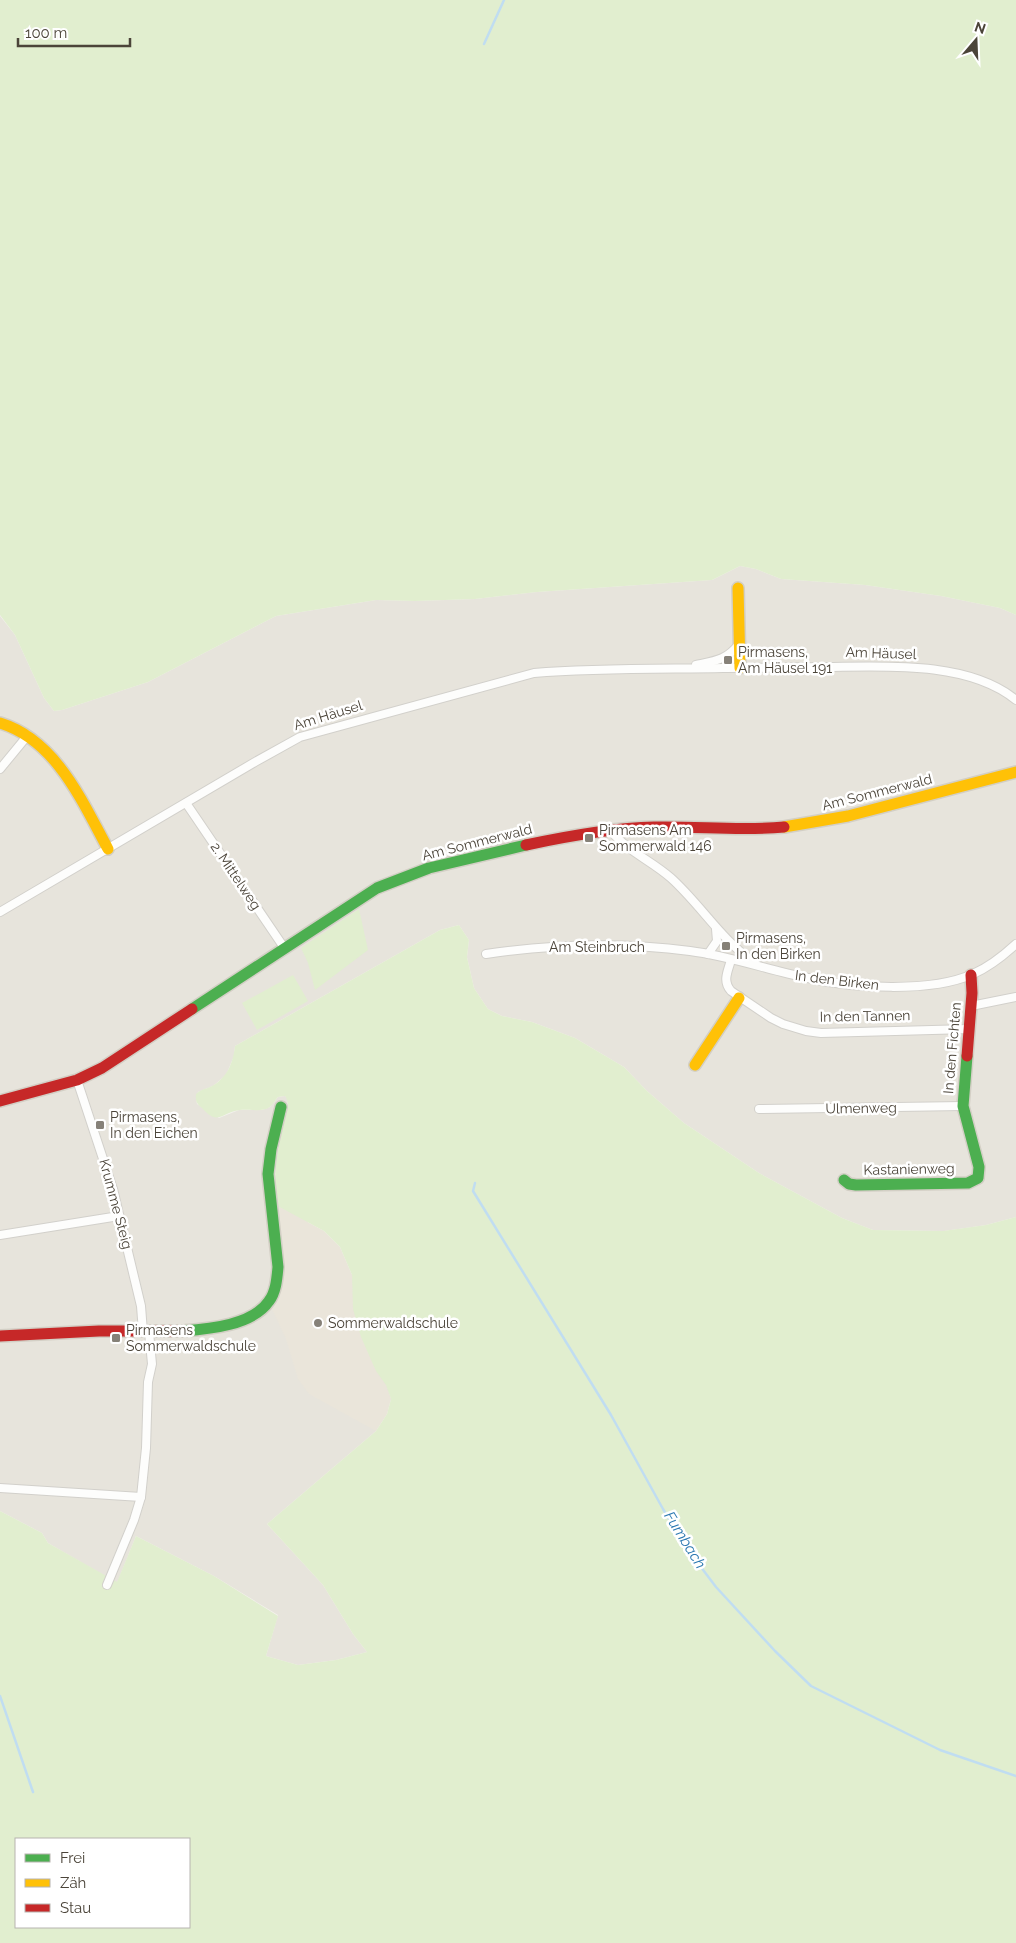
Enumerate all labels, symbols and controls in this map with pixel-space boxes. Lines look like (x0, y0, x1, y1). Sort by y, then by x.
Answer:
scale bar (18, 15, 130, 47)
north arrow (951, 15, 1001, 65)
text: N (973, 18, 988, 37)
text: 100 m (25, 24, 67, 42)
place label: Pirmasens, Am Häusel 191 (738, 644, 832, 676)
street label: Am Häusel (845, 644, 917, 662)
marker: Pirmasens, Am Häusel 191 (722, 654, 734, 666)
street label: Am Häusel (292, 697, 364, 733)
street label: Am Sommerwald (820, 771, 934, 813)
street label: Am Sommerwald (420, 821, 534, 863)
place label: Pirmasens Am Sommerwald 146 (599, 822, 712, 854)
marker: Pirmasens Am Sommerwald 146 (583, 832, 595, 844)
street label: 2. Mittelweg (208, 839, 264, 913)
place label: Pirmasens, In den Birken (736, 930, 821, 962)
street label: Am Steinbruch (549, 939, 645, 955)
marker: Pirmasens, In den Birken (720, 940, 732, 952)
street label: In den Birken (794, 967, 880, 993)
street label: In den Fichten (940, 1002, 964, 1094)
street label: In den Tannen (819, 1007, 911, 1025)
street label: Ulmenweg (825, 1099, 897, 1117)
place label: Pirmasens, In den Eichen (110, 1109, 198, 1141)
marker: Pirmasens, In den Eichen (94, 1119, 106, 1131)
street label: Krumme Steig (96, 1157, 136, 1251)
street label: Kastanienweg (863, 1160, 955, 1178)
place label: Sommerwaldschule (328, 1315, 458, 1331)
marker: Sommerwaldschule (312, 1317, 324, 1329)
place label: Pirmasens Sommerwaldschule (126, 1322, 256, 1354)
marker: Pirmasens Sommerwaldschule (110, 1332, 122, 1344)
water label: Fumbach (660, 1508, 710, 1572)
legend (15, 1838, 190, 1928)
text: Frei (60, 1849, 85, 1867)
text: Zäh (60, 1874, 86, 1892)
text: Stau (60, 1899, 91, 1917)

